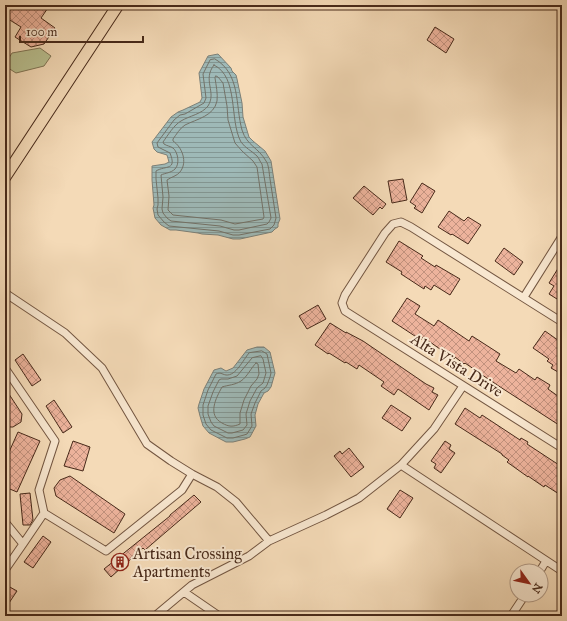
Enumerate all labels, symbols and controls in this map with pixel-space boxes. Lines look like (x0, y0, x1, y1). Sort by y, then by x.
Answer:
scale bar (20, 18, 143, 44)
text: 100 m (26, 25, 57, 39)
street label: Alta Vista Drive (407, 329, 507, 401)
place label: Artisan Crossing Apartments (132, 544, 242, 581)
building icon: Artisan Crossing Apartments (110, 552, 130, 572)
north arrow (509, 563, 549, 603)
text: N (529, 581, 545, 596)

